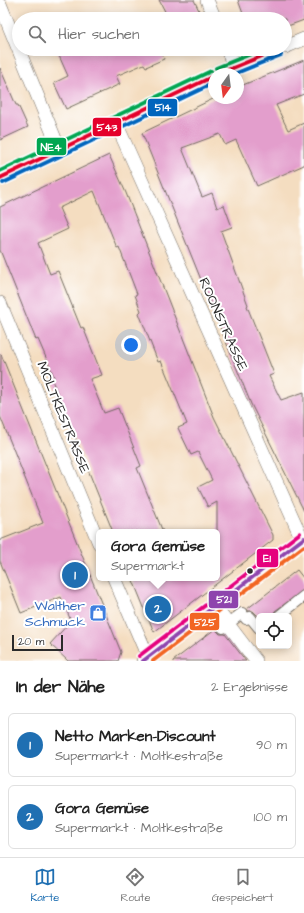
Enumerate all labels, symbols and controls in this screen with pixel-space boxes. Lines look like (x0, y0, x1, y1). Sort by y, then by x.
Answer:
search box (12, 12, 292, 56)
icon: search (26, 23, 48, 45)
text: Hier suchen (58, 24, 139, 45)
north arrow (208, 68, 244, 104)
line badge: 514 (147, 98, 178, 117)
text: 514 (155, 100, 172, 115)
line badge: 543 (92, 117, 122, 137)
text: 543 (97, 120, 118, 135)
line badge: NE4 (36, 137, 67, 156)
text: NE4 (41, 140, 62, 155)
street label: ROONSTRASSE (194, 274, 253, 375)
your location (121, 335, 141, 355)
street label: MOLTKESTRASSE (31, 358, 95, 477)
popup (96, 529, 220, 581)
text: Gora Gemüse (111, 536, 205, 557)
line badge: E1 (256, 548, 279, 568)
text: E1 (263, 551, 272, 566)
text: Supermarkt (111, 557, 184, 575)
pin: 1 (62, 560, 88, 590)
unlabelled marker (245, 566, 255, 576)
line badge: 521 (208, 590, 239, 609)
text: 521 (216, 592, 232, 607)
pin: 2 (145, 594, 171, 624)
place label: Walther Schmuck (25, 596, 85, 632)
shop icon: Walther Schmuck (88, 603, 108, 623)
line badge: 525 (189, 612, 220, 631)
map controls (256, 613, 292, 649)
button: locate (256, 613, 292, 649)
text: 525 (194, 615, 216, 630)
scale bar (12, 633, 63, 652)
text: 20 m (18, 634, 44, 649)
text: In der Nähe (16, 675, 105, 699)
text: 2 Ergebnisse (211, 678, 288, 696)
text: Netto Marken-Discount (55, 726, 216, 747)
text: 1 (29, 736, 31, 754)
text: 90 m (256, 736, 287, 754)
text: Supermarkt · Moltkestraße (55, 747, 223, 765)
text: Gora Gemüse (55, 798, 149, 819)
text: 2 (26, 808, 34, 826)
text: 100 m (254, 808, 287, 826)
text: Supermarkt · Moltkestraße (55, 819, 223, 837)
tab: Karte (31, 866, 59, 905)
tab: Route (120, 866, 151, 905)
tab: Gespeichert (212, 866, 273, 905)

